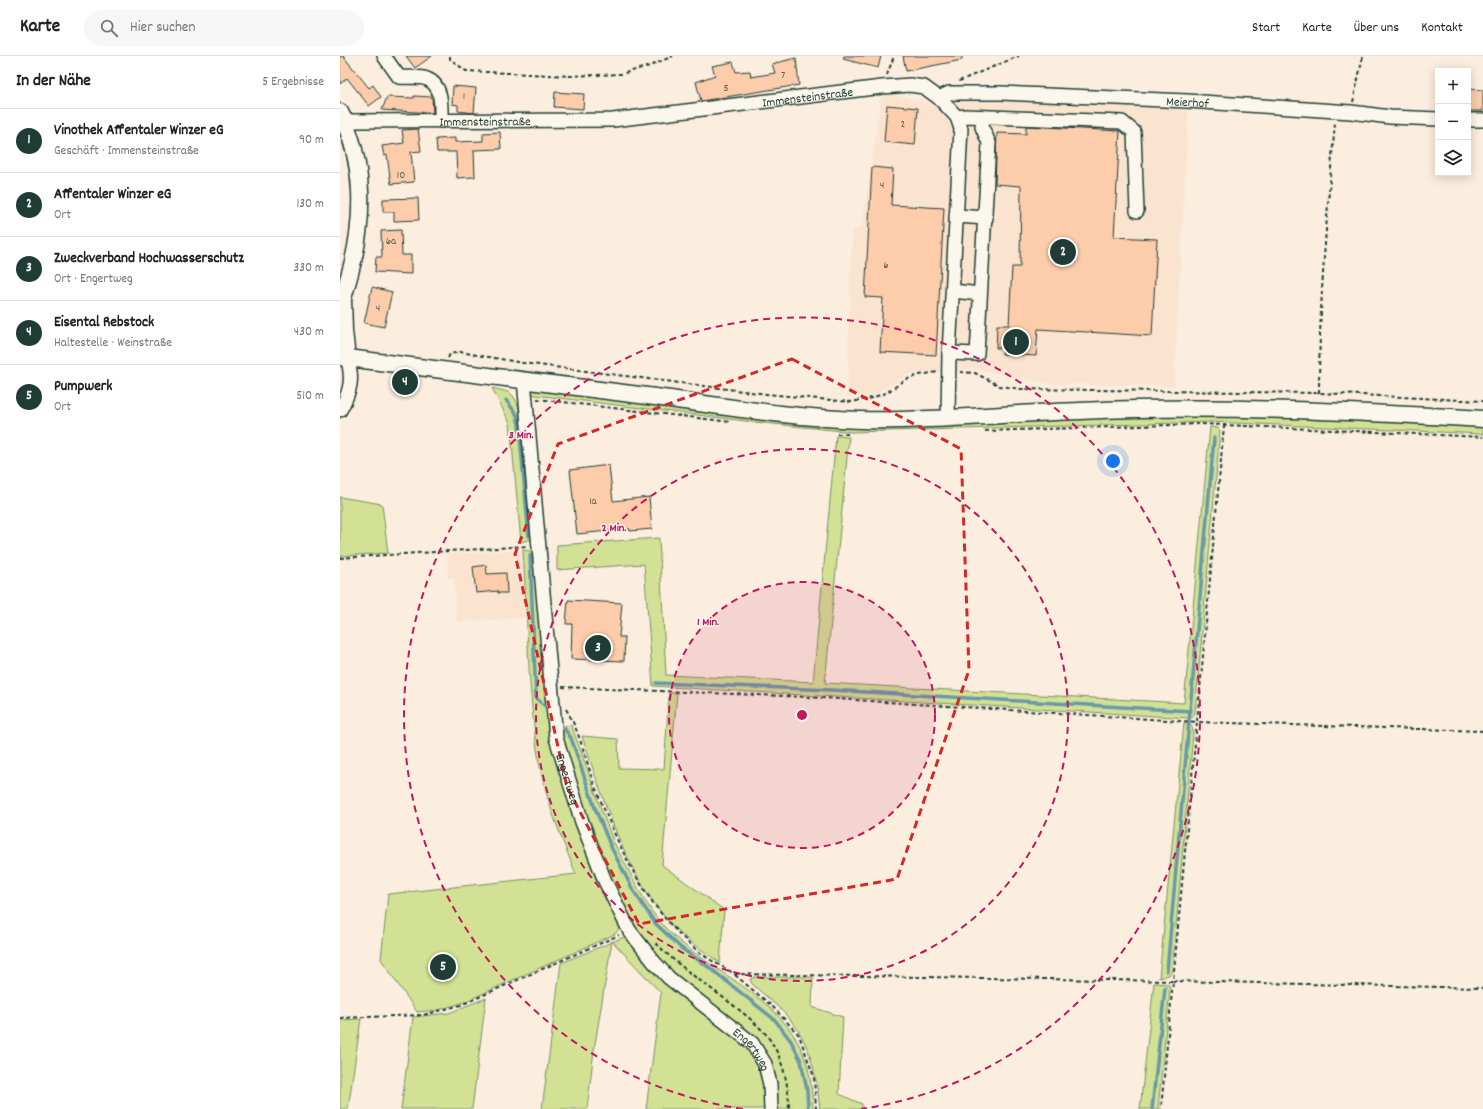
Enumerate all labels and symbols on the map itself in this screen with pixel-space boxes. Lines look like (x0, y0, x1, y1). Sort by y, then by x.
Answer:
house number: 7 (781, 68, 785, 84)
house number: 5 (723, 81, 729, 97)
street label: Immensteinstraße (761, 84, 855, 114)
house number: 1 (463, 89, 465, 105)
street label: Meierhof (1166, 93, 1210, 114)
street label: Immensteinstraße (439, 113, 531, 133)
house number: 2 (901, 117, 906, 133)
house number: 10 (397, 168, 405, 184)
house number: 4 (880, 178, 884, 194)
house number: 6a (386, 234, 397, 250)
pin: 2 (1050, 237, 1076, 267)
house number: 6 (883, 258, 889, 274)
house number: 4 (376, 301, 380, 317)
pin: 1 (1003, 327, 1029, 357)
pin: 4 (392, 367, 418, 397)
text: 3 Min. (509, 427, 533, 444)
your location (1103, 451, 1123, 471)
house number: 1a (589, 494, 598, 510)
text: 2 Min. (602, 520, 626, 537)
text: 1 Min. (697, 614, 719, 631)
pin: 3 (585, 633, 611, 663)
centre of rings (795, 708, 809, 722)
street label: Engertweg (549, 751, 583, 808)
pin: 5 (430, 952, 456, 982)
street label: Engertweg (728, 1024, 773, 1074)

